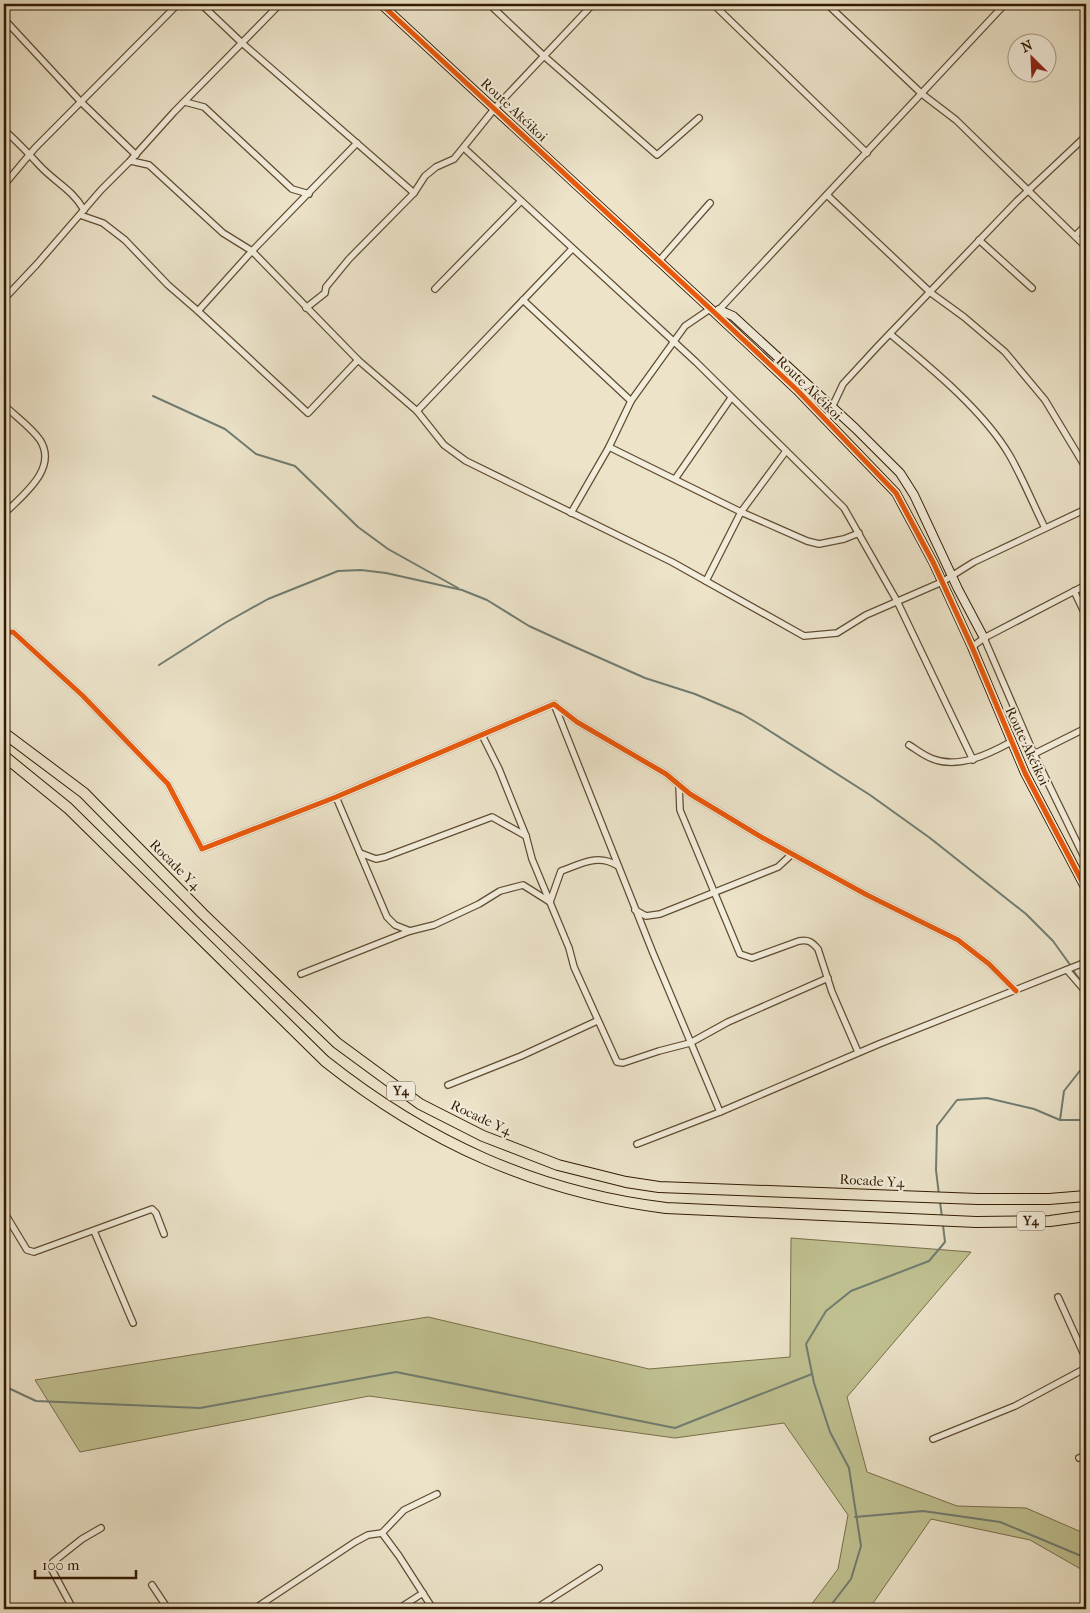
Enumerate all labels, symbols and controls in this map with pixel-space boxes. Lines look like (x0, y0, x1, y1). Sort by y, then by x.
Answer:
north arrow (1008, 32, 1058, 82)
text: N (1019, 37, 1036, 57)
street label: Route Akéikoi (477, 75, 551, 145)
street label: Route Akéikoi (773, 352, 845, 424)
street label: Route Akéikoi (1001, 704, 1053, 788)
street label: Rocade Y4 (146, 836, 205, 895)
road number: Y4 (387, 1082, 415, 1100)
street label: Rocade Y4 (448, 1097, 515, 1140)
street label: Rocade Y4 (839, 1171, 906, 1191)
road number: Y4 (1017, 1212, 1045, 1230)
scale bar (35, 1548, 136, 1580)
text: 100 m (42, 1556, 80, 1574)

